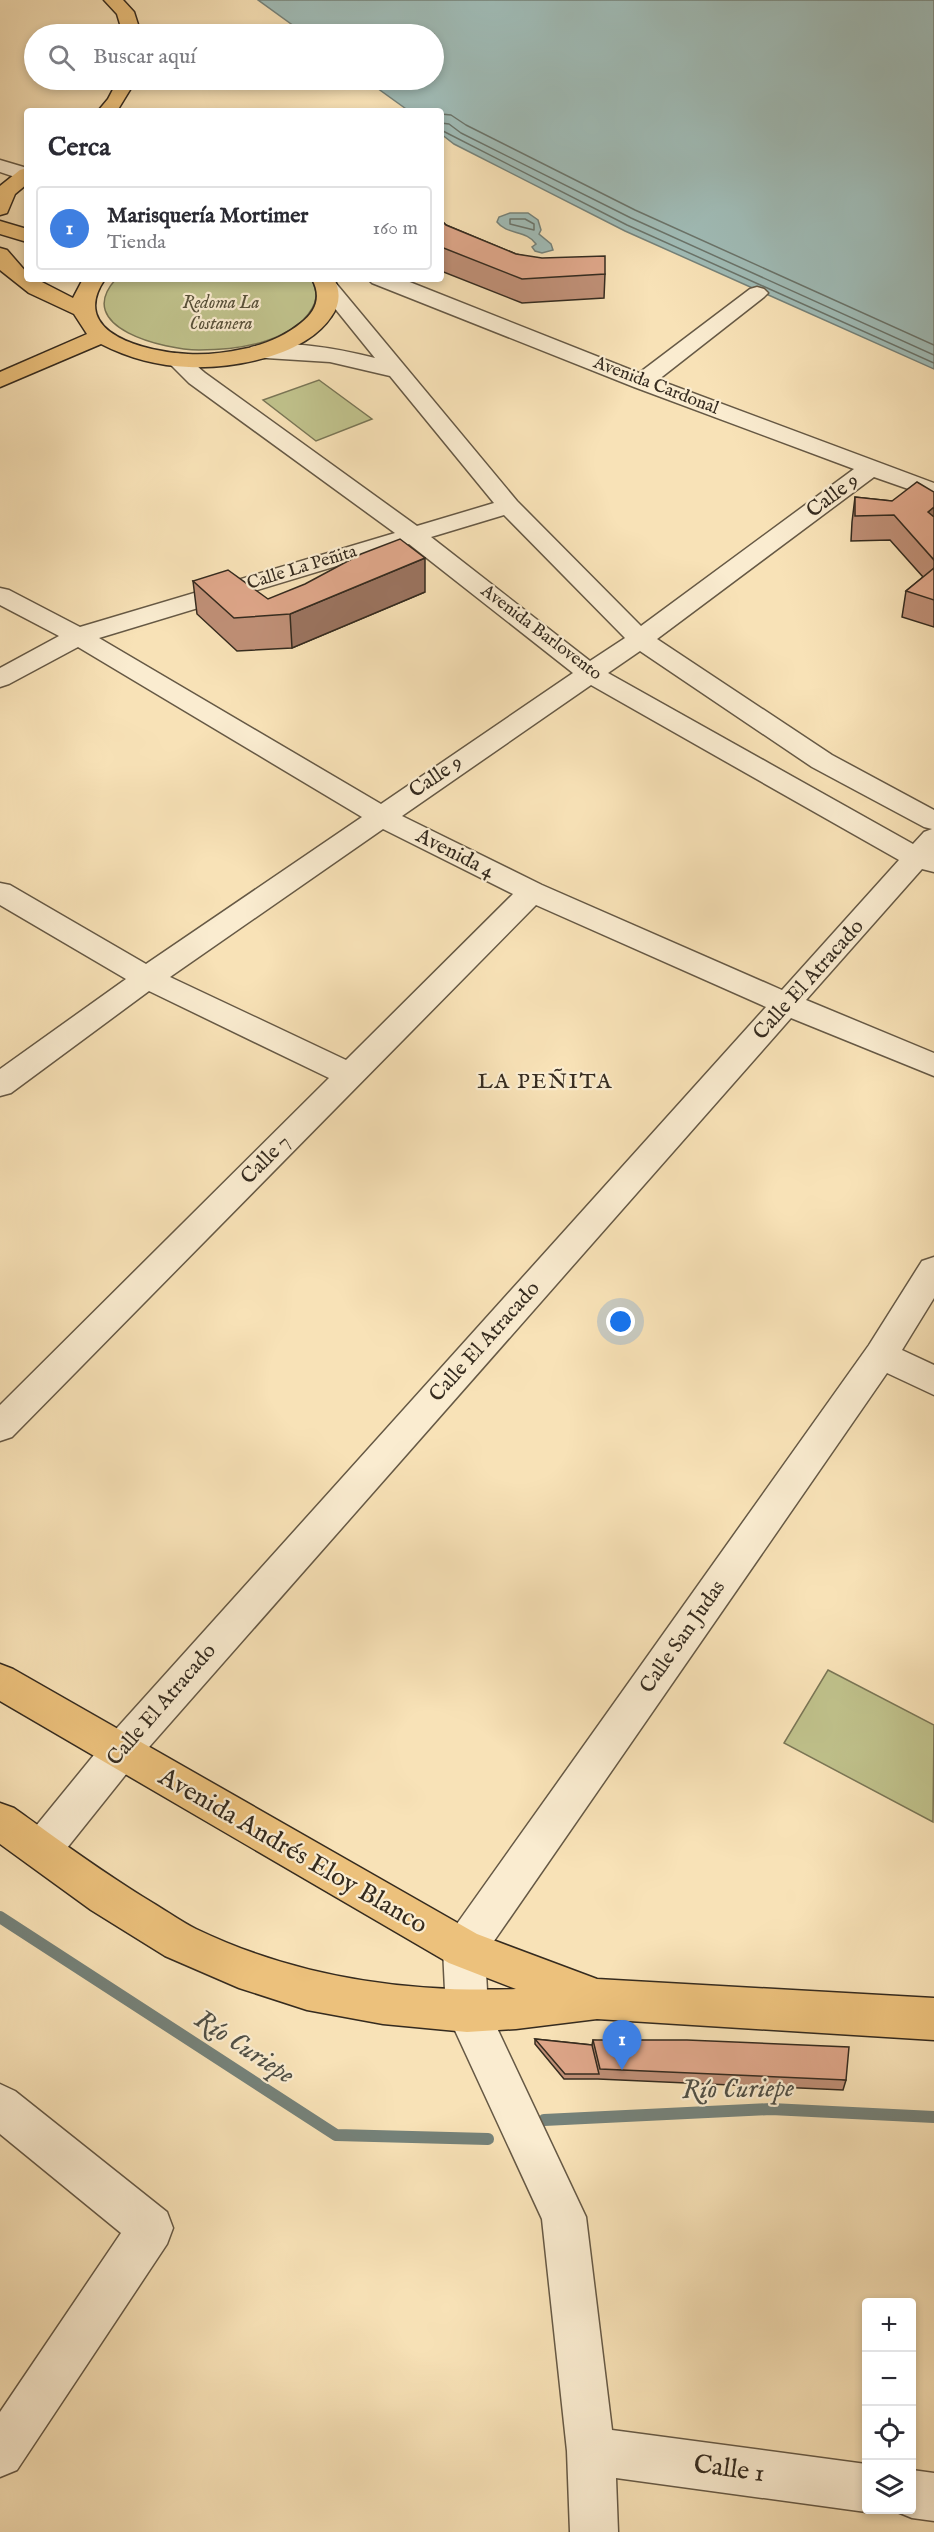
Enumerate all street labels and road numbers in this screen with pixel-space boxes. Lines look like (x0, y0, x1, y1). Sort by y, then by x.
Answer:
street label: Avenida Cardonal (589, 351, 722, 420)
street label: Calle 9 (801, 467, 865, 525)
street label: Calle La Peñita (244, 540, 360, 596)
street label: Avenida Barlovento (475, 579, 606, 686)
street label: Calle 9 (404, 749, 468, 805)
street label: Avenida 4 (410, 822, 499, 886)
street label: Calle El Atracado (748, 914, 870, 1046)
street label: Calle 7 (235, 1129, 297, 1191)
street label: Calle El Atracado (424, 1276, 546, 1408)
street label: Calle San Judas (634, 1575, 732, 1699)
street label: Calle El Atracado (101, 1638, 223, 1772)
street label: Avenida Andrés Eloy Blanco (152, 1760, 433, 1942)
street label: Calle 1 (691, 2448, 767, 2490)

